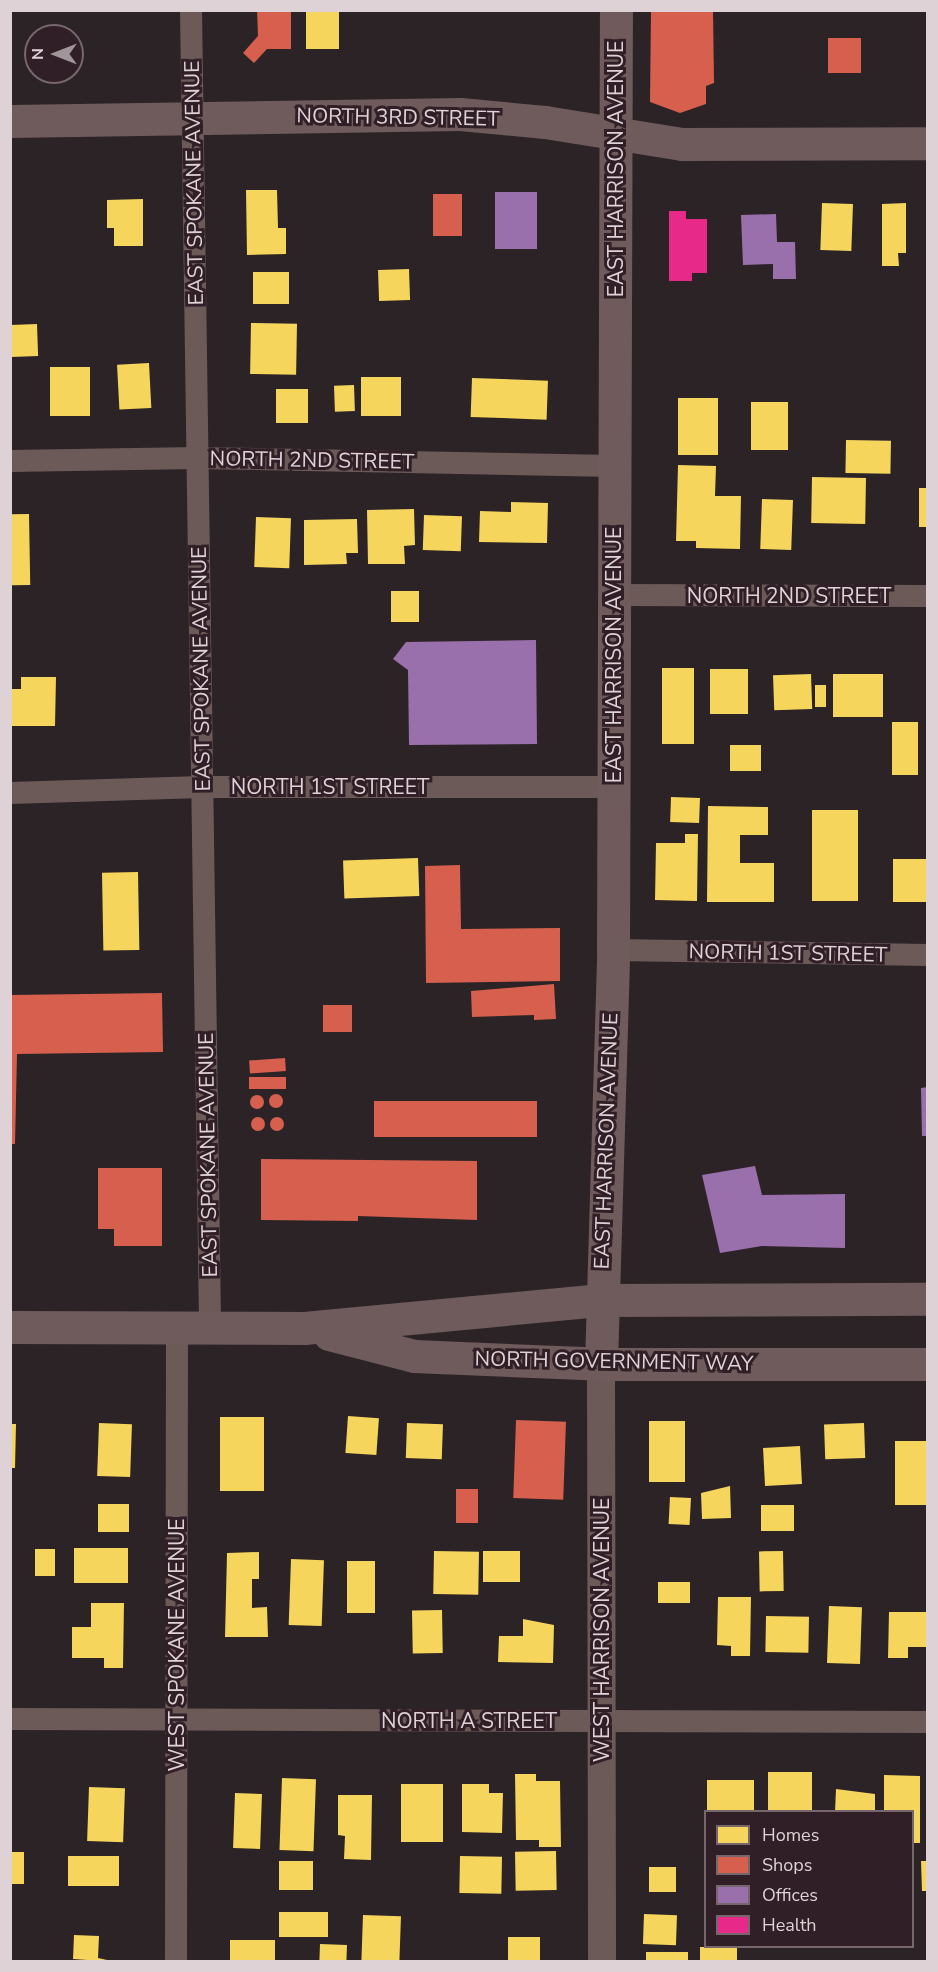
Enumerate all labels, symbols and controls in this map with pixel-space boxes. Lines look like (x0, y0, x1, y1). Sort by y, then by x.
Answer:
north arrow (24, 24, 84, 84)
street label: EAST HARRISON AVENUE (603, 41, 629, 297)
text: N (27, 48, 49, 60)
street label: EAST SPOKANE AVENUE (179, 60, 209, 306)
street label: NORTH 3RD STREET (296, 103, 500, 131)
street label: NORTH 2ND STREET (210, 446, 414, 474)
street label: EAST HARRISON AVENUE (601, 527, 627, 783)
street label: EAST SPOKANE AVENUE (186, 546, 216, 792)
street label: NORTH 2ND STREET (687, 583, 891, 609)
street label: NORTH 1ST STREET (231, 774, 429, 800)
street label: NORTH 1ST STREET (688, 939, 888, 967)
street label: EAST HARRISON AVENUE (589, 1012, 623, 1270)
street label: EAST SPOKANE AVENUE (193, 1032, 223, 1278)
street label: NORTH GOVERNMENT WAY (474, 1346, 754, 1376)
street label: WEST HARRISON AVENUE (589, 1498, 615, 1762)
street label: WEST SPOKANE AVENUE (164, 1519, 190, 1771)
street label: NORTH A STREET (381, 1708, 557, 1734)
legend (704, 1810, 914, 1948)
text: Homes (762, 1823, 819, 1847)
text: Shops (762, 1853, 812, 1877)
text: Offices (762, 1883, 818, 1907)
text: Health (762, 1913, 817, 1937)

